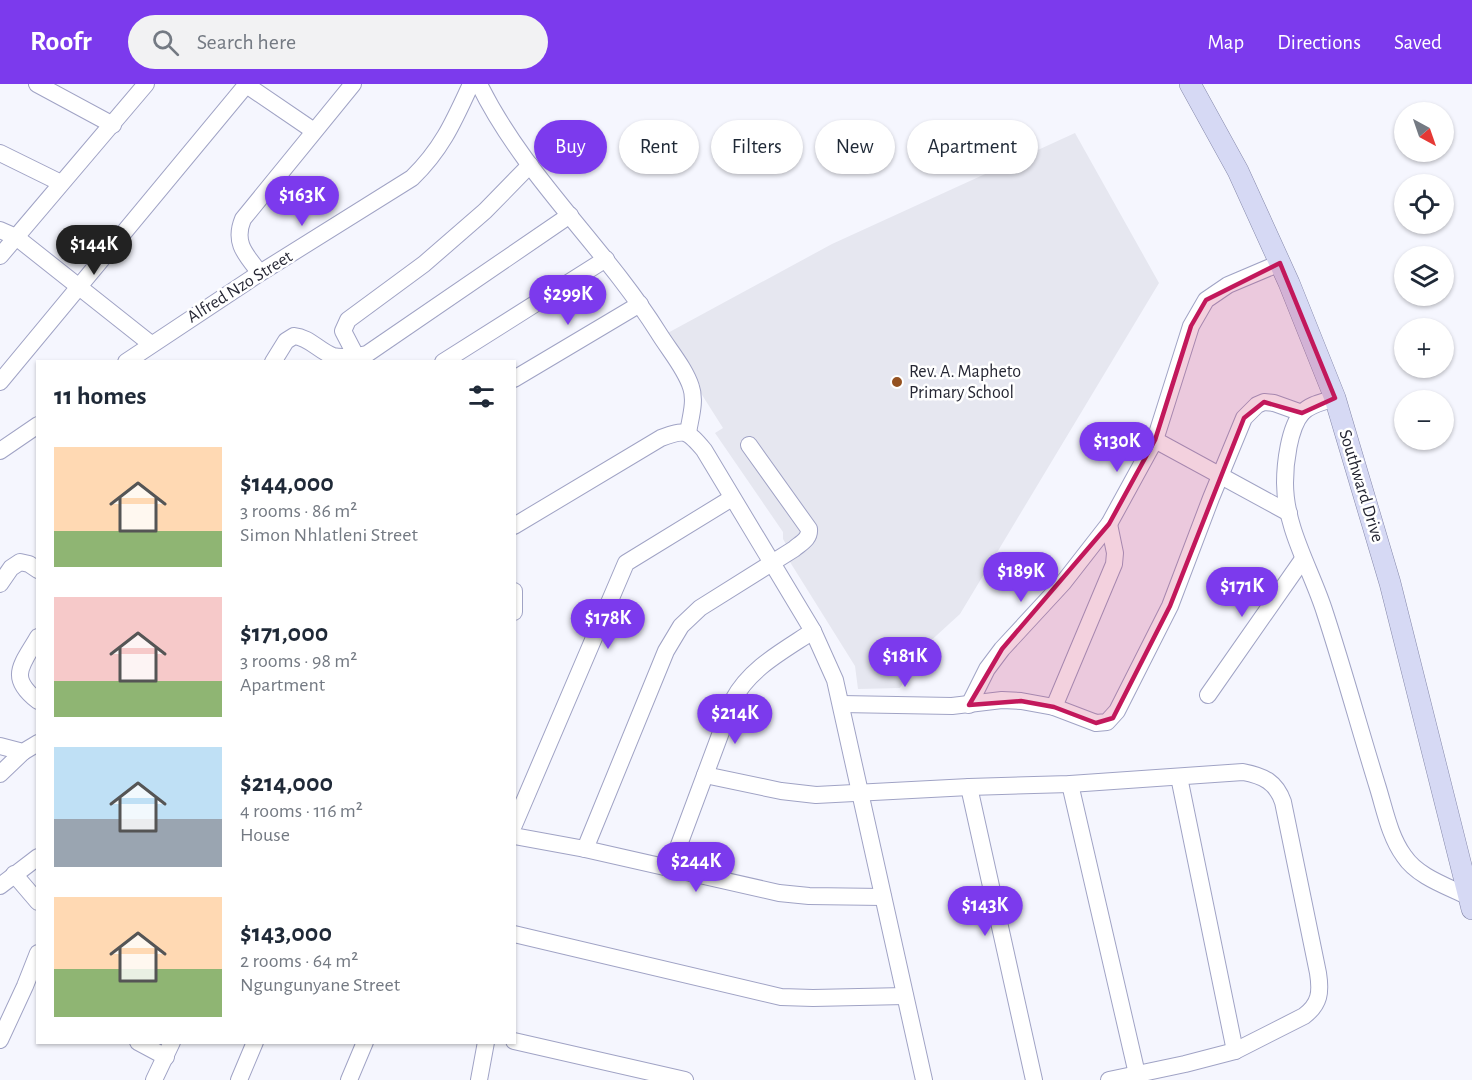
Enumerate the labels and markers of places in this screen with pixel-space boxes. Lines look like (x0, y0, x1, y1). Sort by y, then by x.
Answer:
pin: $163K (260, 176, 344, 227)
pin: $144K (52, 225, 136, 276)
pin: $299K (526, 275, 610, 326)
place label: Rev. A. Mapheto Primary School (909, 363, 1021, 402)
marker: Rev. A. Mapheto Primary School (890, 375, 904, 389)
pin: $130K (1075, 422, 1159, 473)
pin: $189K (979, 552, 1063, 603)
pin: $171K (1200, 567, 1284, 618)
pin: $178K (566, 599, 650, 650)
pin: $181K (863, 637, 947, 688)
pin: $214K (693, 694, 777, 745)
pin: $244K (654, 842, 738, 893)
pin: $143K (943, 886, 1027, 937)

